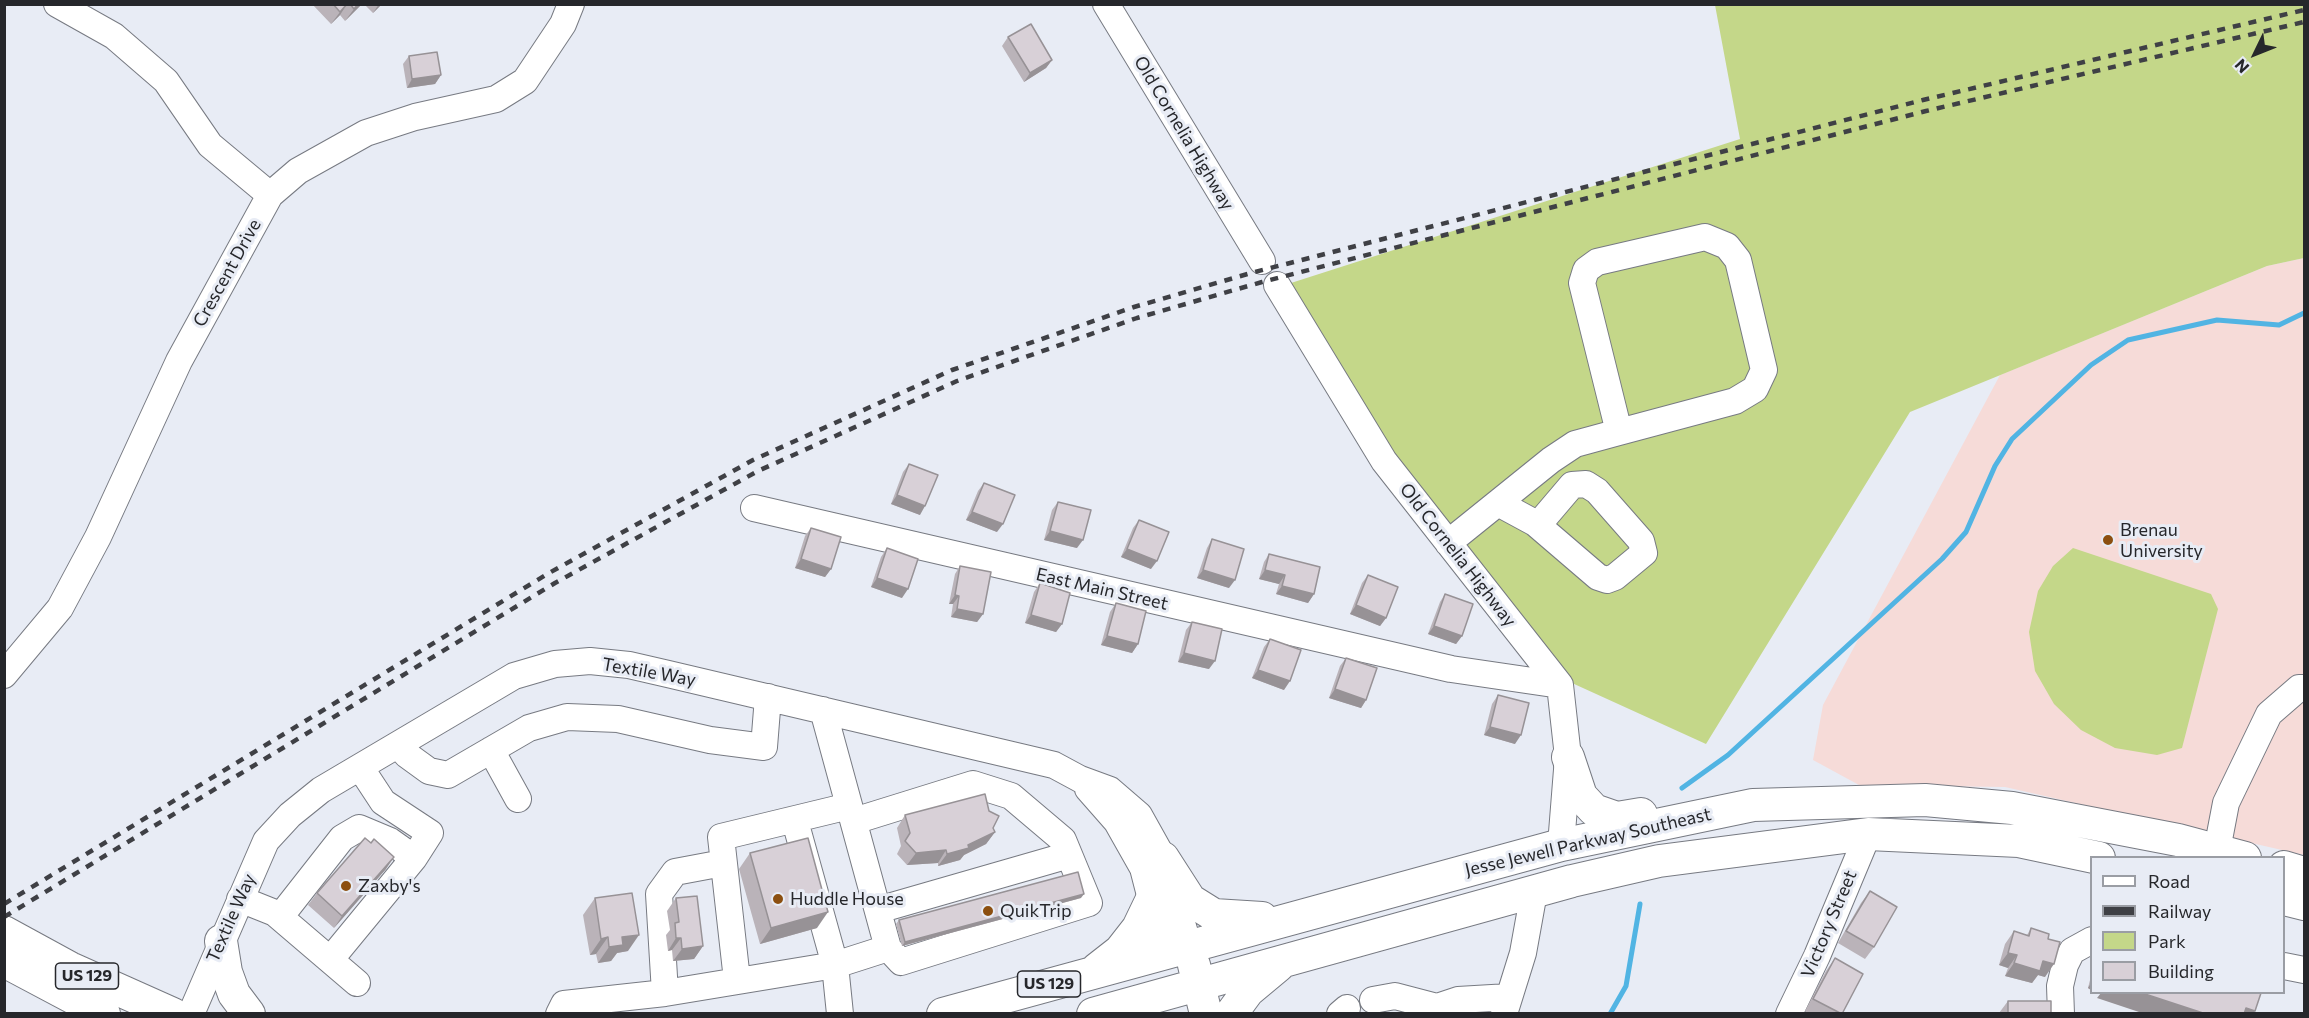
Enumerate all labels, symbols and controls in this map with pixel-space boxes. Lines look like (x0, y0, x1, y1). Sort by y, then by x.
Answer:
north arrow (2225, 24, 2285, 84)
street label: Old Cornelia Highway (1129, 52, 1239, 214)
text: N (2230, 56, 2253, 77)
street label: Crescent Drive (188, 215, 266, 331)
street label: Old Cornelia Highway (1395, 479, 1521, 631)
place label: Brenau University (2120, 519, 2203, 562)
marker: Brenau University (2101, 533, 2115, 547)
street label: East Main Street (1034, 563, 1170, 615)
street label: Textile Way (601, 653, 697, 691)
street label: Jesse Jewell Parkway Southeast (1463, 803, 1713, 881)
legend (2090, 856, 2285, 994)
street label: Victory Street (1797, 867, 1861, 981)
street label: Textile Way (202, 870, 260, 966)
text: Road (2148, 870, 2190, 892)
place label: Zaxby's (358, 875, 421, 897)
marker: Zaxby's (339, 879, 353, 893)
place label: Huddle House (790, 888, 904, 910)
marker: Huddle House (771, 892, 785, 906)
place label: QuikTrip (1000, 900, 1072, 922)
text: Railway (2148, 900, 2211, 922)
marker: QuikTrip (981, 904, 995, 918)
text: Park (2148, 930, 2186, 952)
text: Building (2148, 960, 2214, 982)
road number: US 129 (56, 963, 118, 989)
road number: US 129 (1018, 971, 1080, 997)

